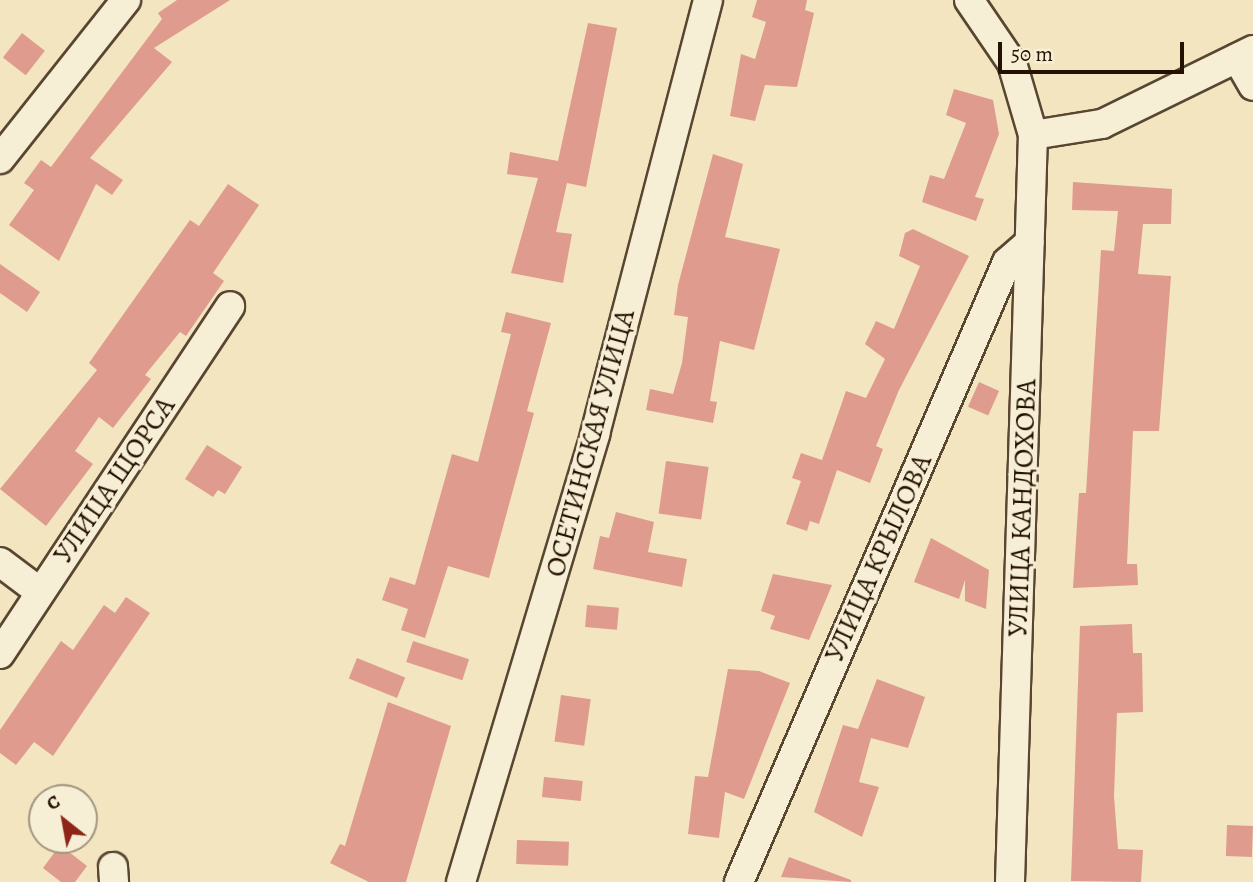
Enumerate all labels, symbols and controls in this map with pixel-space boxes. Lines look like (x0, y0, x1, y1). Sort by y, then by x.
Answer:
scale bar (1001, 28, 1186, 72)
text: 50 m (1011, 40, 1053, 68)
street label: ОСЕТИНСКАЯ УЛИЦА (538, 306, 642, 580)
street label: УЛИЦА КАНДОХОВА (1001, 378, 1043, 638)
street label: УЛИЦА ЩОРСА (46, 390, 182, 570)
street label: УЛИЦА КРЫЛОВА (817, 449, 939, 667)
north arrow (28, 784, 98, 854)
text: С (41, 789, 65, 817)

